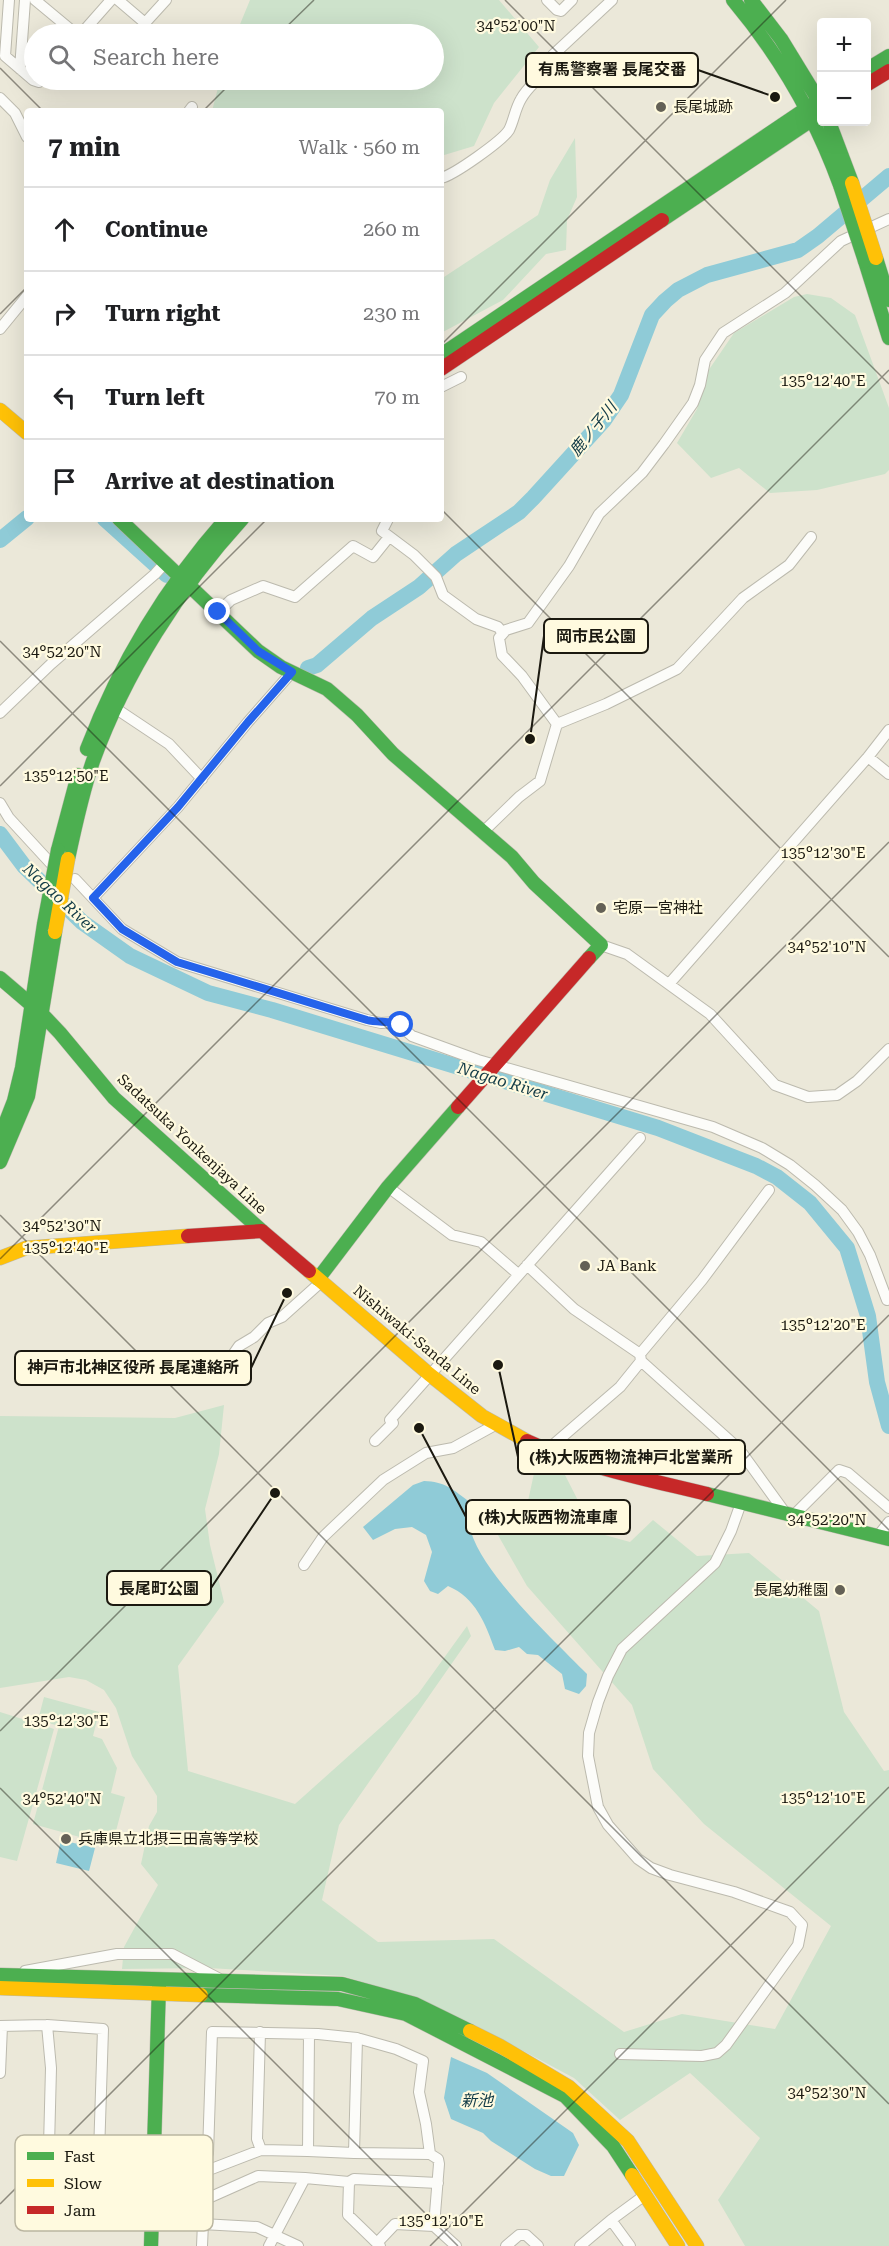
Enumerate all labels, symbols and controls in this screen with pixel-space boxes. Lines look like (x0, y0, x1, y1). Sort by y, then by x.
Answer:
text: 34°52'00"N (476, 17, 556, 35)
map controls (817, 18, 871, 126)
button: + (817, 18, 871, 72)
search box (24, 24, 444, 90)
icon: search (45, 41, 78, 74)
text: Search here (93, 45, 219, 70)
callout: 有馬警察署 長尾交番 (526, 53, 698, 87)
text: 有馬警察署 長尾交番 (538, 60, 686, 79)
button: − (817, 72, 871, 126)
place label: 長尾城跡 (673, 98, 733, 116)
marker: 長尾城跡 (654, 100, 668, 114)
text: 7 min (48, 132, 120, 162)
text: Walk · 560 m (299, 135, 420, 159)
icon: ahead (48, 213, 81, 246)
text: Continue (105, 217, 208, 242)
text: 260 m (363, 217, 420, 241)
icon: right (48, 297, 81, 330)
text: Turn right (105, 301, 220, 326)
text: 230 m (363, 301, 420, 325)
text: 135°12'40"E (780, 372, 866, 390)
icon: left (48, 381, 81, 414)
text: Turn left (105, 385, 205, 410)
text: 70 m (374, 385, 420, 409)
water label: 鹿ノ子川 (565, 397, 622, 460)
icon: arrive (48, 465, 81, 498)
text: Arrive at destination (105, 469, 334, 494)
route end (204, 598, 230, 624)
callout: 岡市民公園 (544, 619, 648, 653)
text: 岡市民公園 (556, 627, 636, 646)
text: 34°52'20"N (22, 643, 102, 661)
text: 135°12'50"E (23, 767, 109, 785)
text: 135°12'30"E (780, 844, 866, 862)
water label: Nagao River (19, 859, 101, 937)
place label: 宅原一宮神社 (613, 899, 703, 917)
marker: 宅原一宮神社 (594, 901, 608, 915)
text: 34°52'10"N (787, 938, 867, 956)
route start (387, 1011, 413, 1037)
water label: Nagao River (455, 1058, 551, 1104)
street label: Sadatsuka Yonkenjaya Line (114, 1070, 270, 1218)
text: 34°52'30"N (22, 1217, 102, 1235)
text: 135°12'40"E (23, 1239, 109, 1257)
place label: JA Bank (597, 1257, 657, 1275)
marker: JA Bank (578, 1259, 592, 1273)
street label: Nishiwaki-Sanda Line (350, 1282, 484, 1398)
text: 135°12'20"E (780, 1316, 866, 1334)
callout: 神戸市北神区役所 長尾連絡所 (15, 1351, 251, 1385)
text: 神戸市北神区役所 長尾連絡所 (27, 1358, 239, 1377)
callout: (株)大阪西物流神戸北営業所 (518, 1440, 745, 1474)
text: (株)大阪西物流神戸北営業所 (529, 1448, 733, 1467)
callout: (株)大阪西物流車庫 (466, 1500, 630, 1534)
text: (株)大阪西物流車庫 (478, 1508, 618, 1527)
text: 34°52'20"N (787, 1511, 867, 1529)
callout: 長尾町公園 (107, 1571, 211, 1605)
text: 長尾町公園 (119, 1579, 199, 1598)
place label: 長尾幼稚園 (753, 1581, 828, 1599)
marker: 長尾幼稚園 (833, 1583, 847, 1597)
text: 135°12'30"E (23, 1712, 109, 1730)
text: 135°12'10"E (780, 1789, 866, 1807)
text: 34°52'40"N (22, 1790, 102, 1808)
place label: 兵庫県立北摂三田高等学校 (78, 1830, 258, 1848)
marker: 兵庫県立北摂三田高等学校 (59, 1832, 73, 1846)
text: 34°52'30"N (787, 2084, 867, 2102)
water label: 新池 (461, 2091, 495, 2110)
legend (15, 2135, 213, 2231)
text: Fast (64, 2147, 95, 2166)
text: Slow (64, 2174, 102, 2193)
text: Jam (64, 2201, 96, 2220)
text: 135°12'10"E (398, 2212, 484, 2230)

